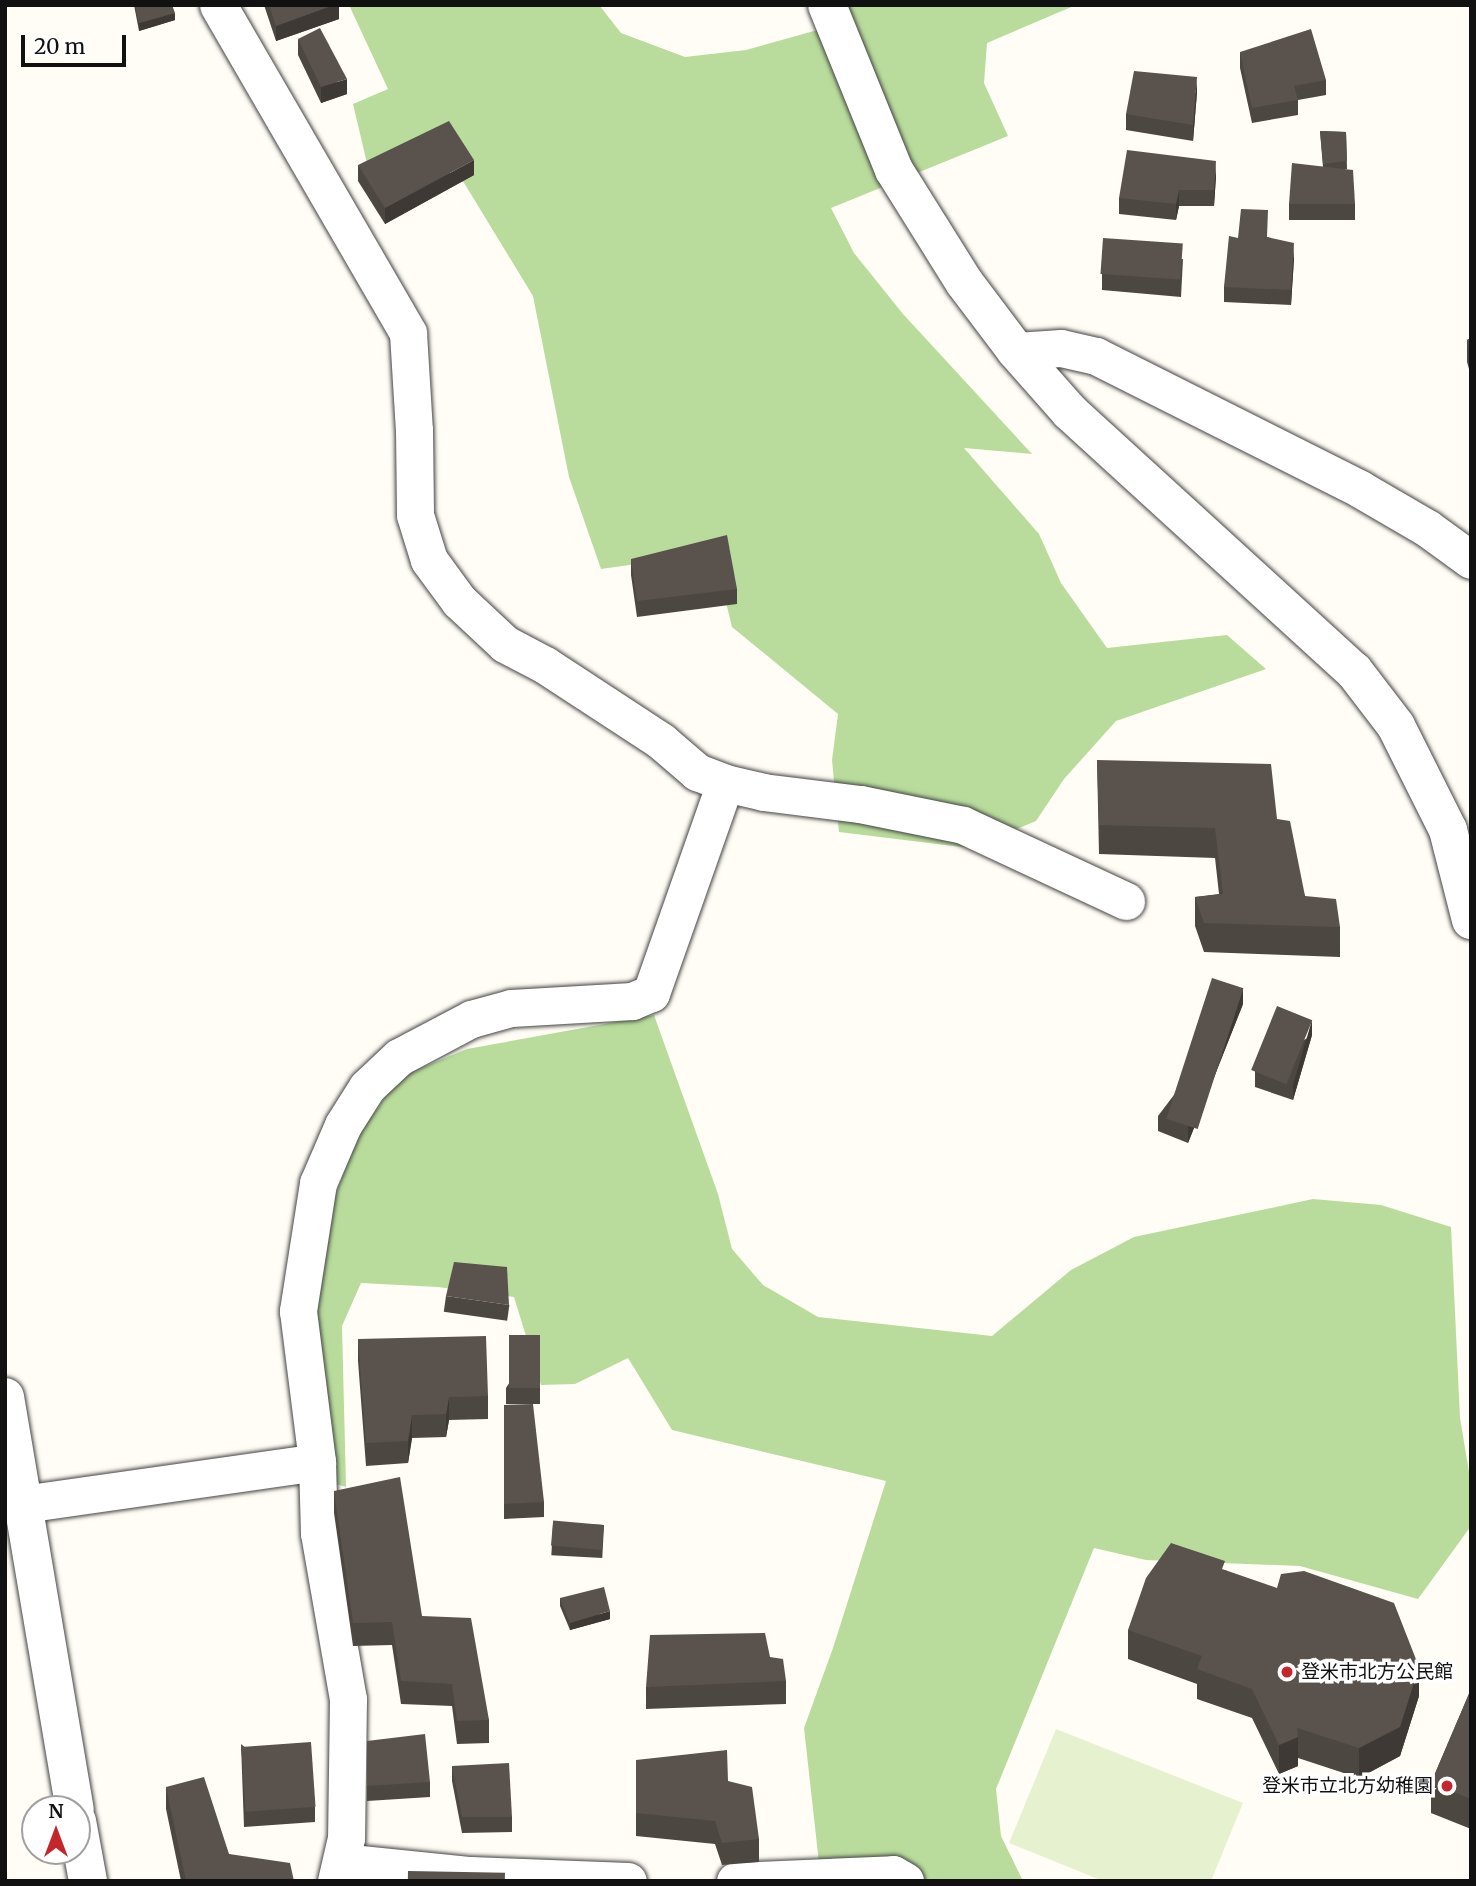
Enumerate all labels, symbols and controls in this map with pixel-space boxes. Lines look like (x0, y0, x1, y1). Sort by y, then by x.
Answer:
scale bar (24, 21, 130, 65)
text: 20 m (34, 33, 85, 60)
place label: 登米市北方公民館 (1301, 1661, 1453, 1683)
marker: 登米市北方公民館 (1279, 1664, 1295, 1680)
place label: 登米市立北方幼稚園 (1262, 1775, 1433, 1797)
marker: 登米市立北方幼稚園 (1439, 1778, 1455, 1794)
north arrow (21, 1795, 91, 1865)
text: N (48, 1799, 64, 1823)

